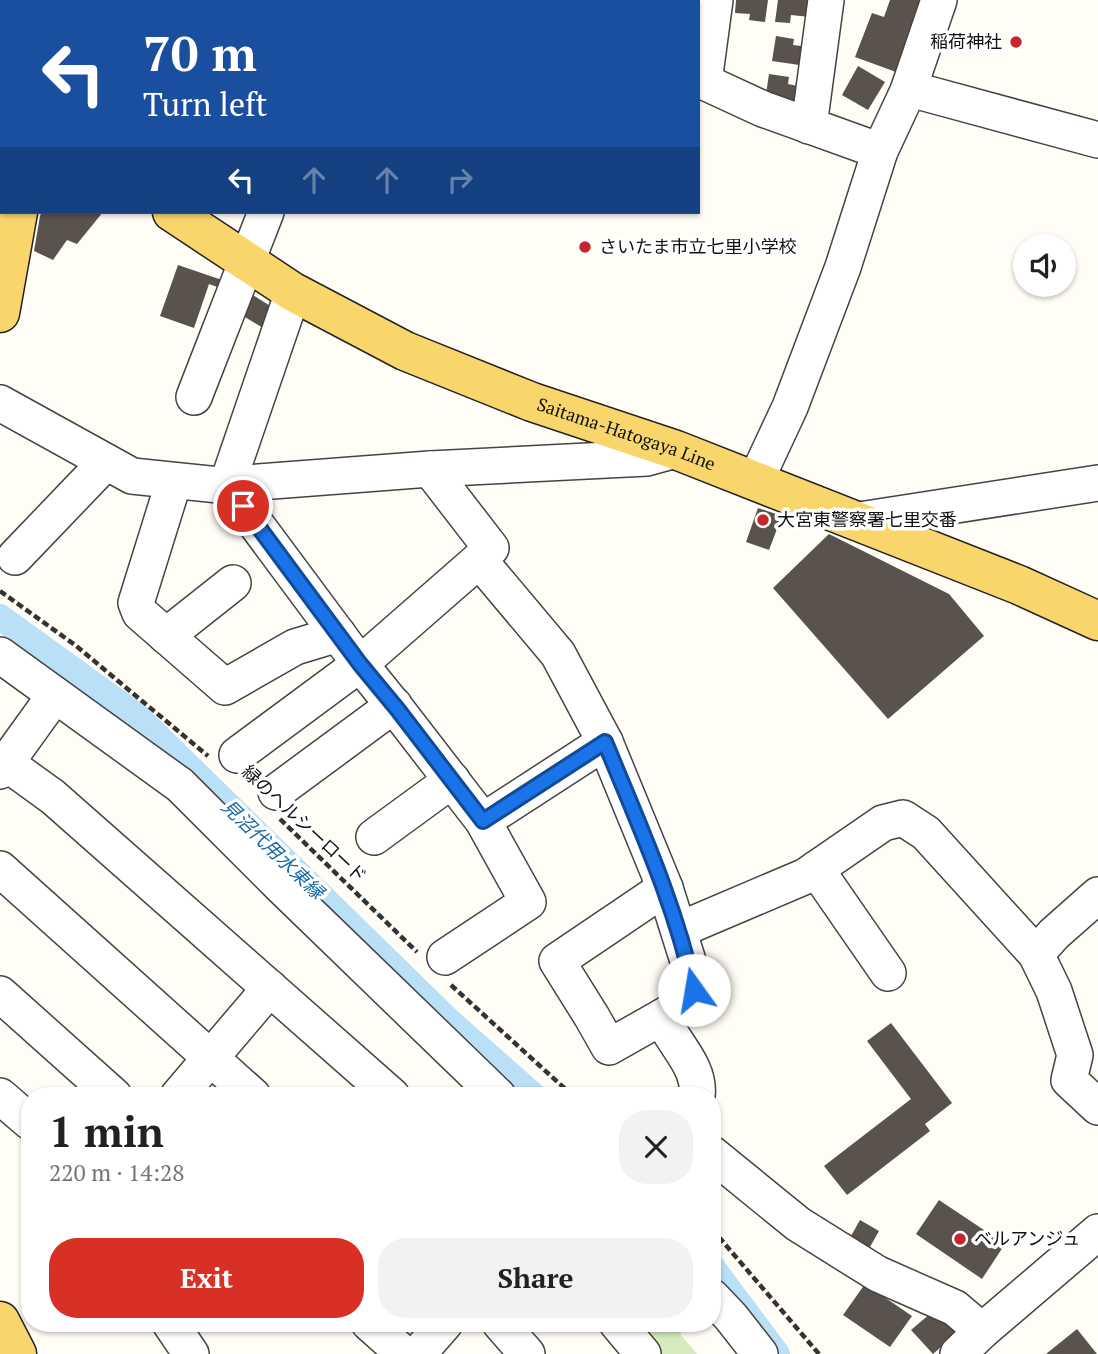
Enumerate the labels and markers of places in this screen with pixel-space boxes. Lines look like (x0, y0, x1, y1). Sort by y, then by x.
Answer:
place label: 稲荷神社 (930, 29, 1002, 53)
marker: 稲荷神社 (1008, 34, 1024, 50)
place label: さいたま市立七里小学校 (599, 234, 796, 258)
marker: さいたま市立七里小学校 (577, 239, 593, 255)
pin (213, 476, 273, 536)
place label: 大宮東警察署七里交番 (777, 507, 957, 531)
marker: 大宮東警察署七里交番 (755, 512, 771, 528)
place label: ベルアンジュ (974, 1226, 1080, 1250)
marker: ベルアンジュ (952, 1231, 968, 1247)

